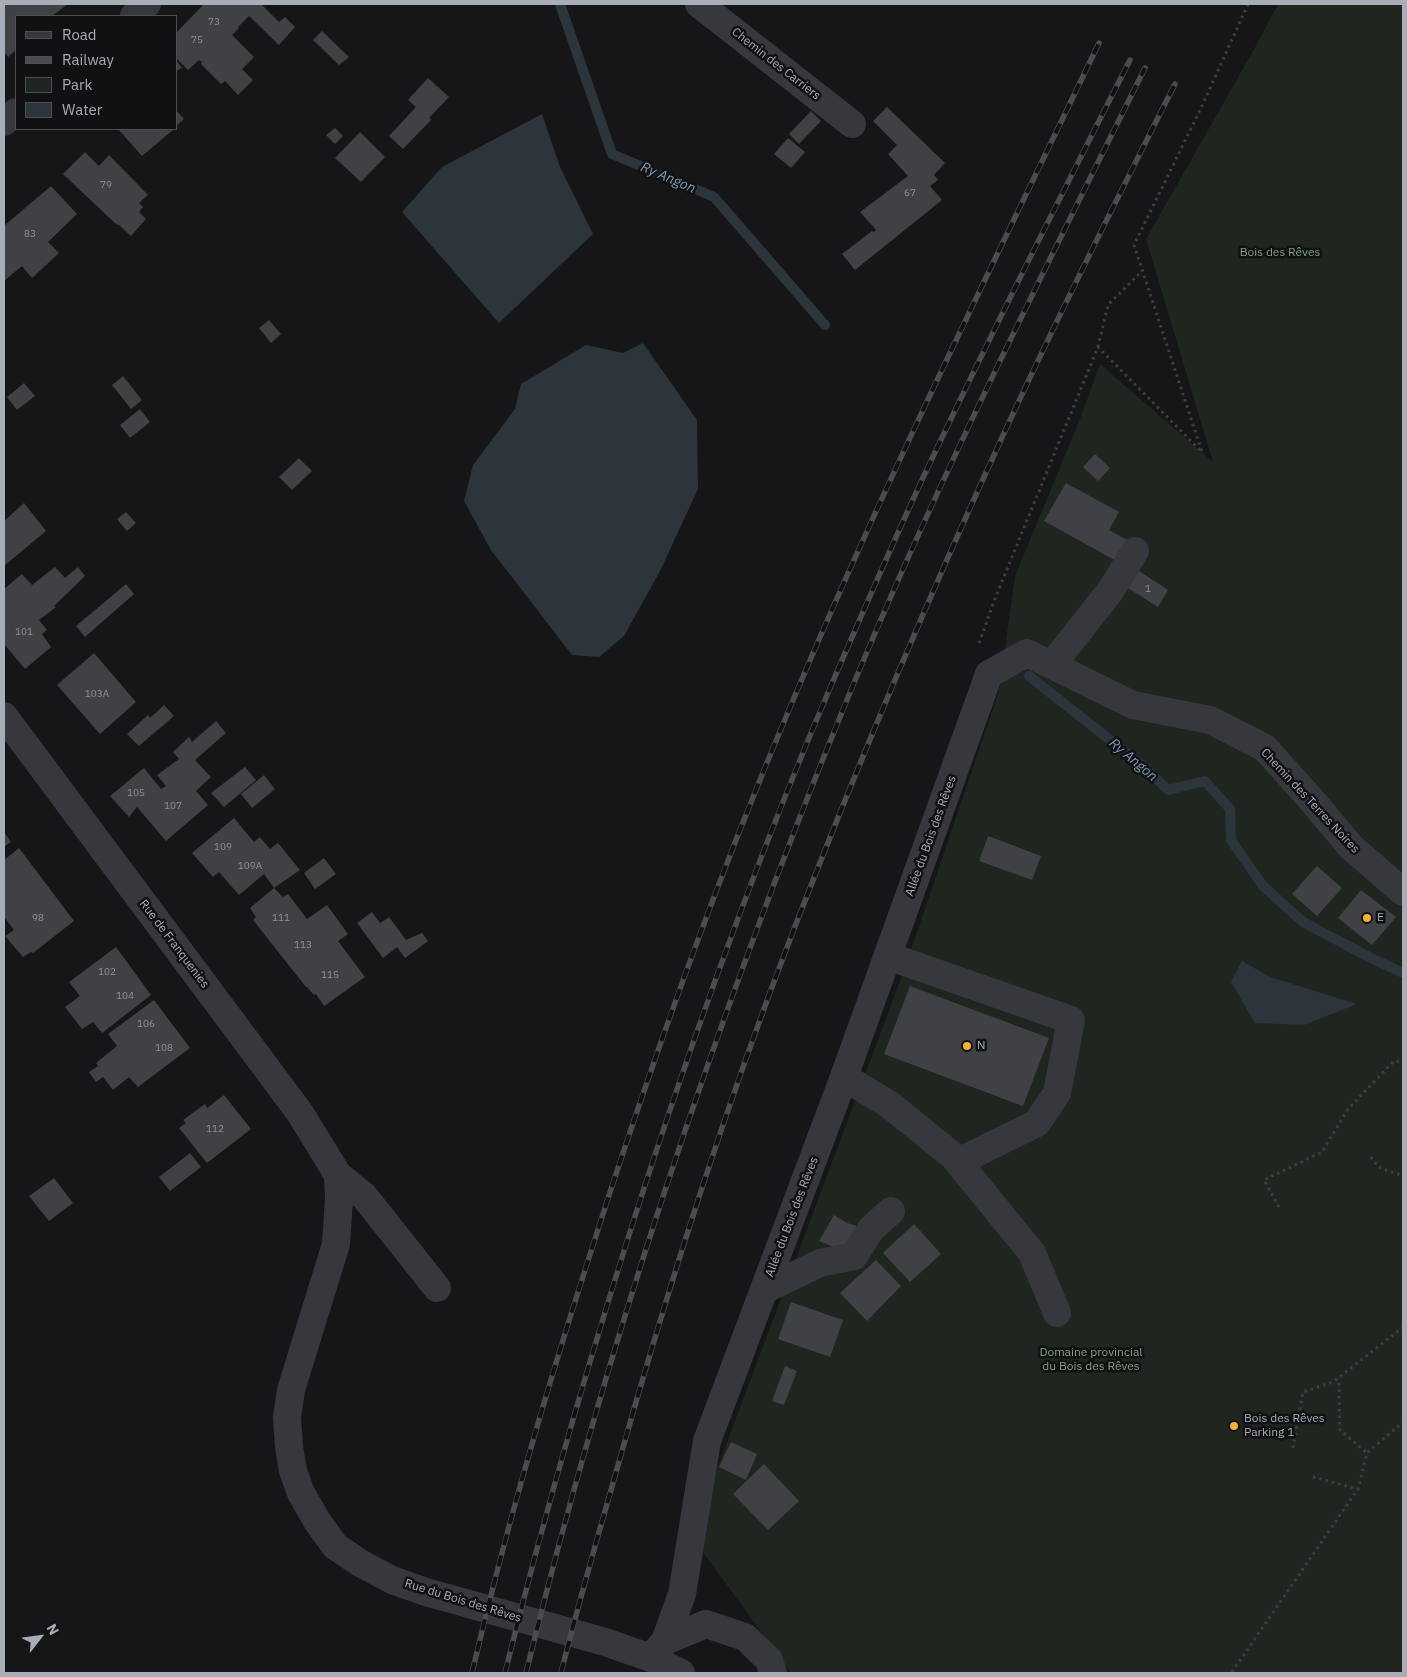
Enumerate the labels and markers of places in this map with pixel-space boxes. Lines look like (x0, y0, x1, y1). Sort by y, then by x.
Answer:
place label: E (1377, 911, 1384, 925)
marker: E (1361, 912, 1373, 924)
place label: N (977, 1039, 985, 1053)
marker: N (961, 1040, 973, 1052)
place label: Bois des Rêves Parking 1 (1244, 1412, 1325, 1440)
marker: Bois des Rêves Parking 1 (1228, 1420, 1240, 1432)

